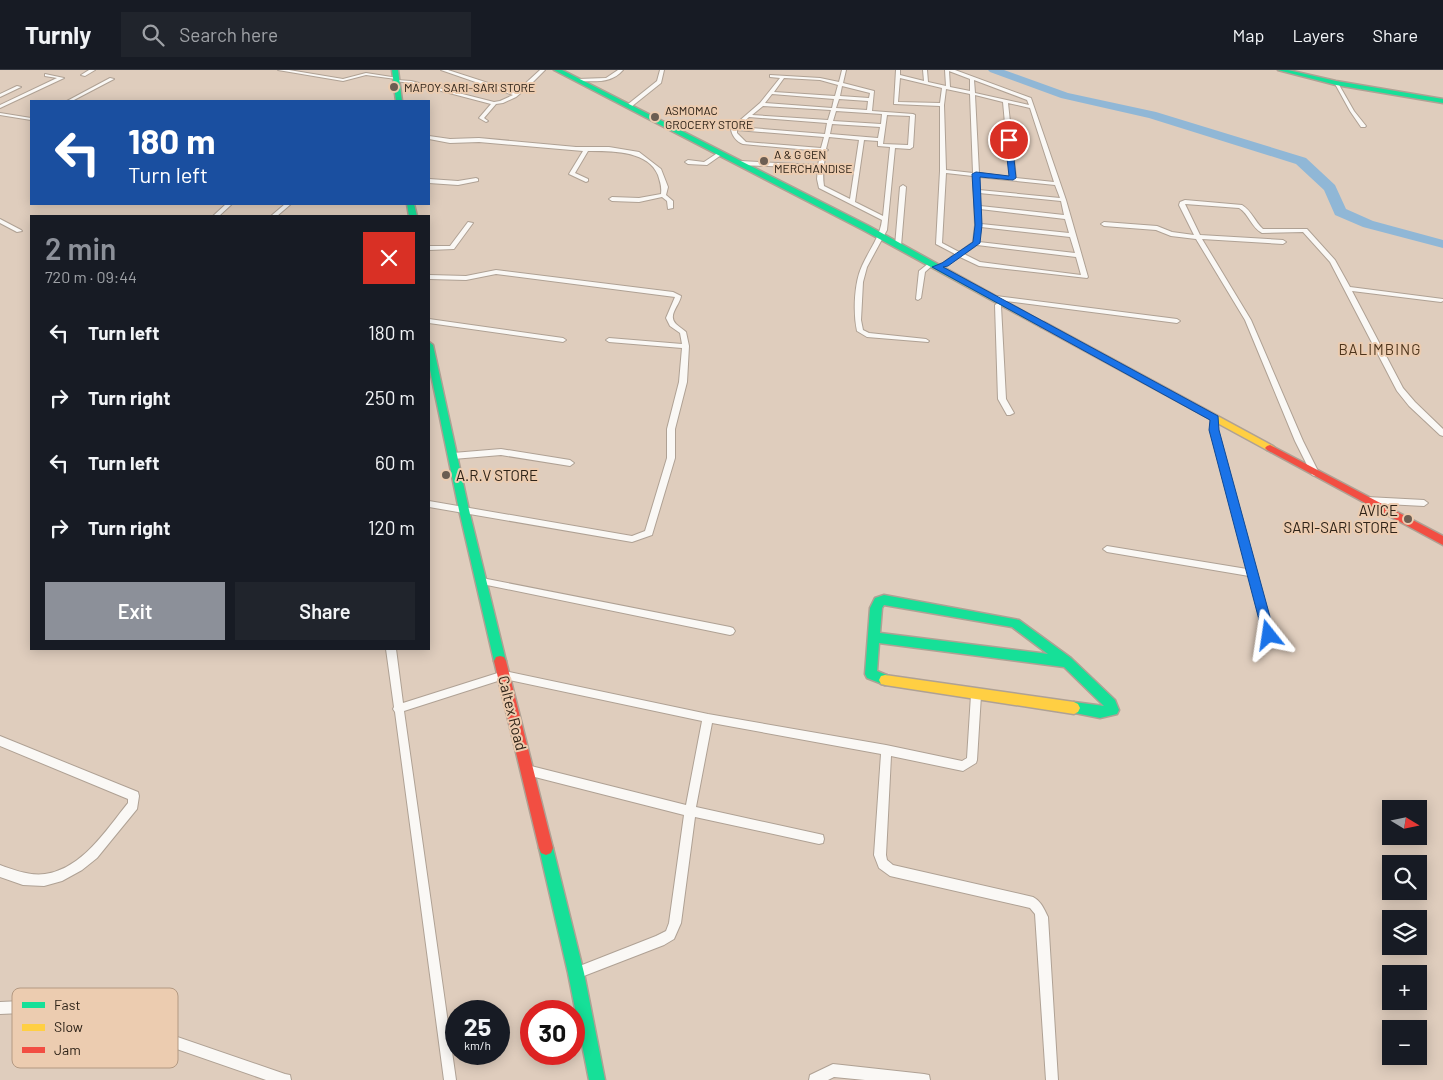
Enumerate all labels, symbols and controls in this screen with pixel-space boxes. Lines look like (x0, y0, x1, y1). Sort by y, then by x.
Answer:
search box (121, 12, 471, 57)
text: Turnly (25, 20, 91, 49)
icon: search (139, 21, 167, 49)
text: Search here (179, 23, 278, 46)
text: Map (1232, 24, 1264, 46)
text: Layers (1292, 24, 1345, 46)
text: Share (1373, 24, 1418, 46)
place label: MAPOY SARI-SARI STORE (404, 80, 535, 94)
marker: MAPOY SARI-SARI STORE (388, 81, 400, 93)
place label: ASMOMAC GROCERY STORE (665, 103, 753, 131)
marker: ASMOMAC GROCERY STORE (649, 111, 661, 123)
text: 180 m (128, 119, 216, 161)
pin (988, 119, 1030, 161)
icon: left (45, 120, 110, 185)
icon: arrive (995, 126, 1023, 154)
place label: A & G GEN MERCHANDISE (774, 147, 852, 175)
marker: A & G GEN MERCHANDISE (758, 155, 770, 167)
text: Turn left (128, 161, 208, 187)
text: 2 min (45, 230, 116, 266)
button: close (363, 232, 415, 284)
text: 720 m · 09:44 (45, 267, 137, 286)
icon: left (45, 319, 73, 347)
text: Turn left (88, 321, 159, 344)
text: 180 m (368, 321, 415, 344)
district label: BALIMBING (1339, 340, 1421, 358)
icon: right (45, 384, 73, 412)
text: Turn right (88, 386, 170, 409)
text: 250 m (365, 386, 415, 409)
icon: left (45, 449, 73, 477)
text: Turn left (88, 451, 159, 474)
text: 60 m (375, 451, 415, 474)
place label: A.R.V STORE (456, 466, 538, 484)
marker: A.R.V STORE (440, 469, 452, 481)
place label: AVICE SARI-SARI STORE (1283, 501, 1398, 536)
marker: AVICE SARI-SARI STORE (1402, 513, 1414, 525)
icon: right (45, 514, 73, 542)
text: Turn right (88, 516, 170, 539)
text: 120 m (368, 516, 415, 539)
button: Exit (45, 582, 225, 640)
button: Share (235, 582, 415, 640)
position arrow (1242, 608, 1294, 660)
street label: Caltex Road (495, 674, 531, 752)
north arrow (1382, 800, 1428, 845)
map controls (1382, 800, 1427, 1065)
button: search (1382, 855, 1427, 900)
button: layers (1382, 910, 1427, 955)
button: + (1382, 965, 1427, 1010)
legend (12, 988, 178, 1068)
text: Fast (54, 996, 80, 1013)
speed limit sign: 30 (520, 1000, 585, 1065)
text: 25 (464, 1011, 491, 1041)
text: Slow (54, 1018, 83, 1035)
button: − (1382, 1020, 1427, 1065)
text: km/h (464, 1038, 491, 1052)
text: Jam (54, 1041, 81, 1058)

